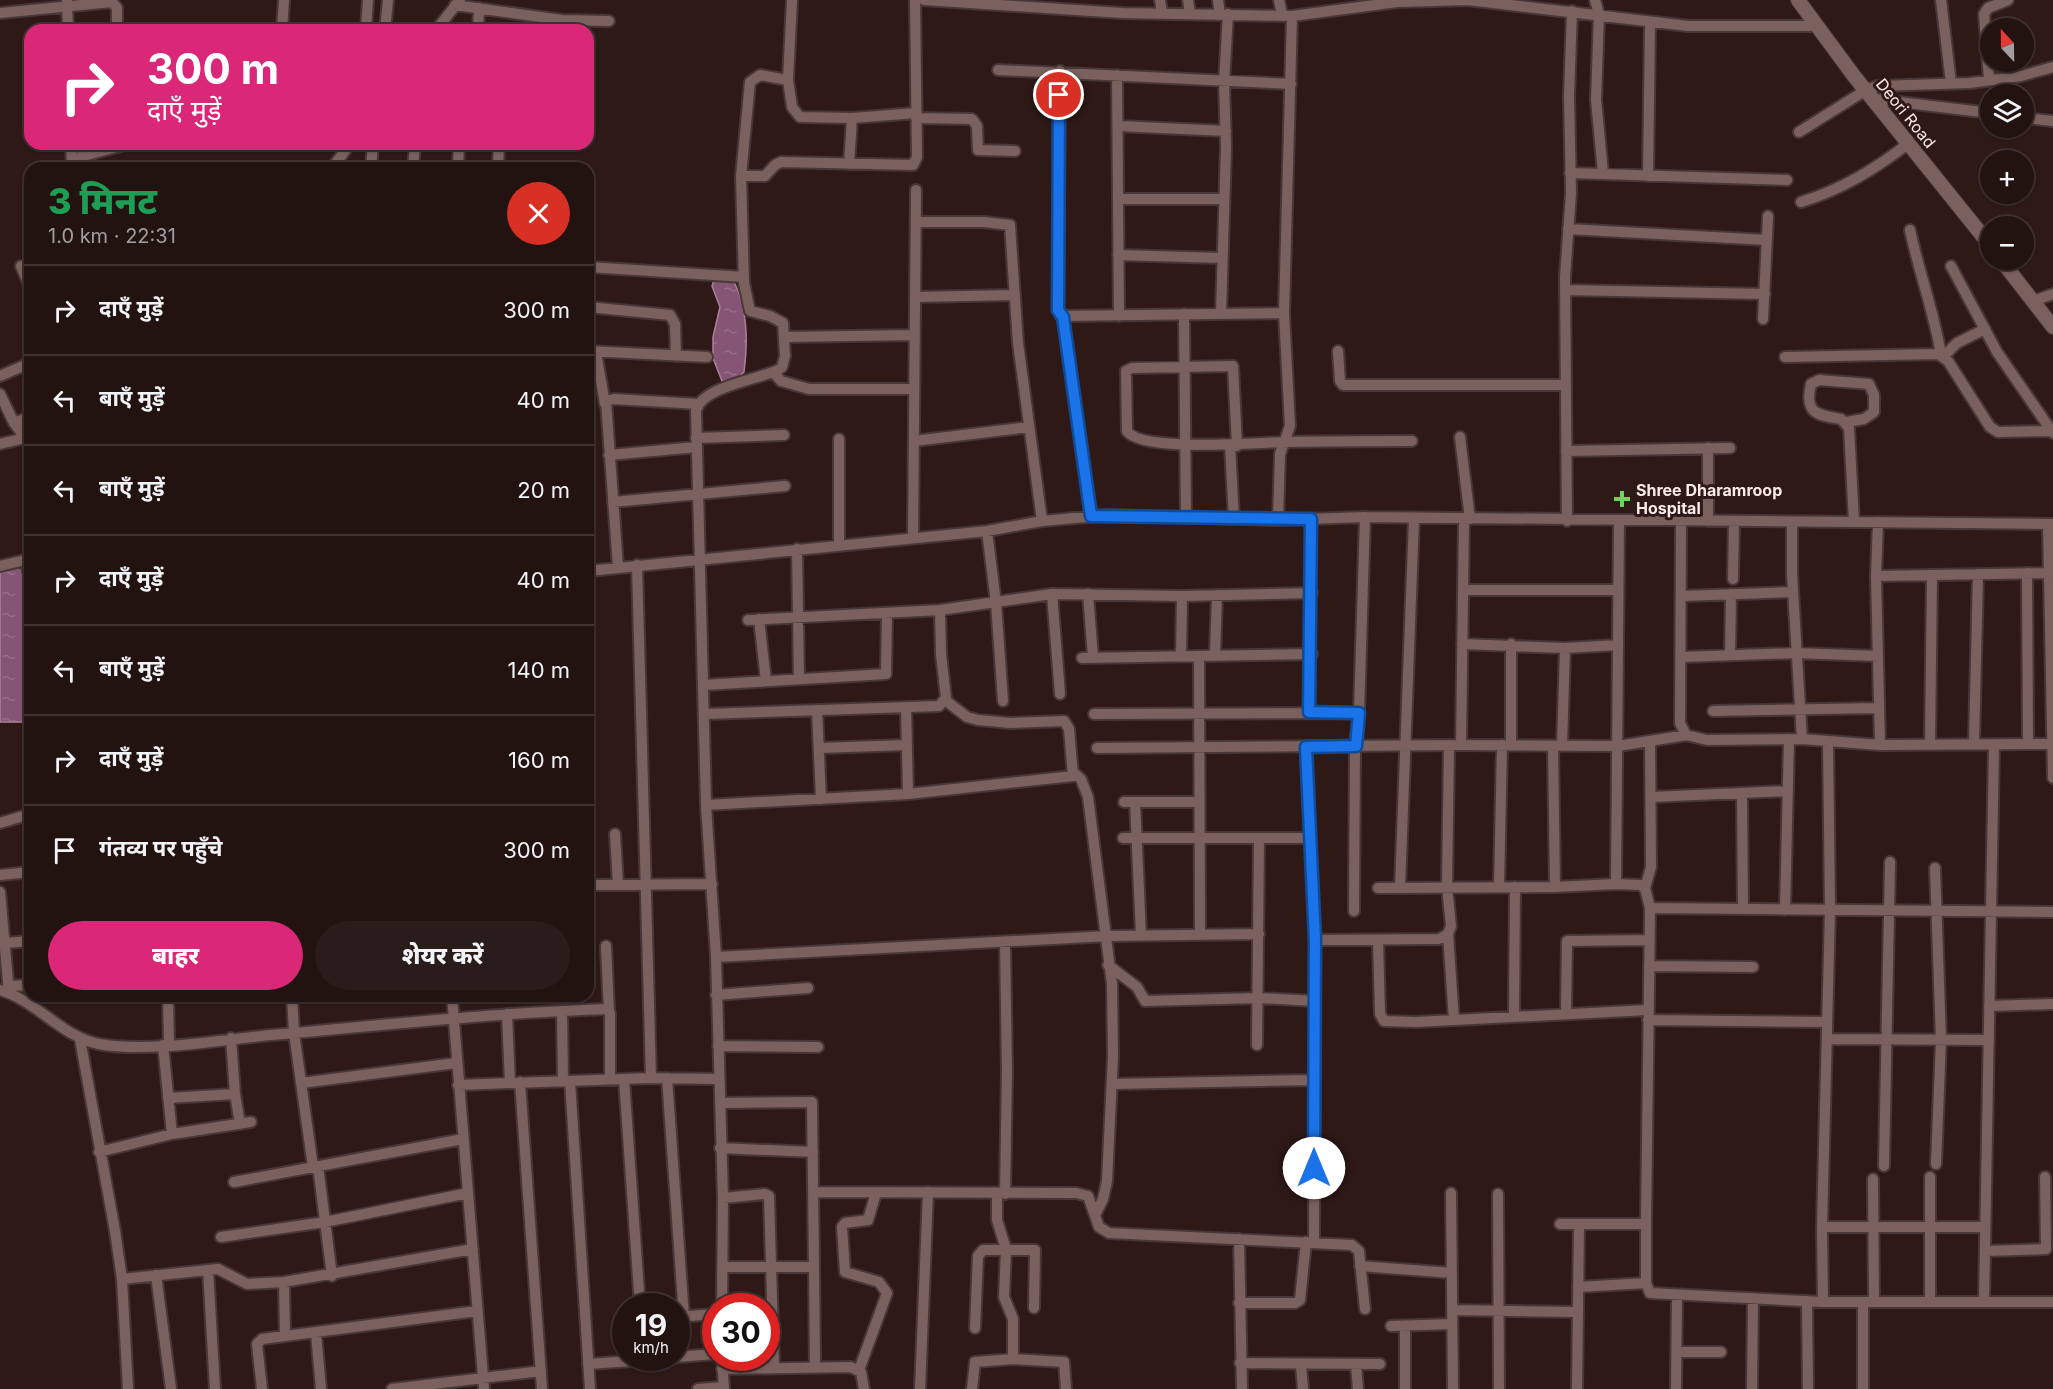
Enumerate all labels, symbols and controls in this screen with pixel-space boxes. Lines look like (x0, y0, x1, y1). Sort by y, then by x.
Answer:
north arrow (1980, 18, 2034, 72)
map controls (1980, 18, 2034, 270)
text: 300 m (147, 43, 279, 94)
icon: right (48, 48, 126, 126)
pin (1033, 69, 1084, 120)
street label: Deori Road (1872, 74, 1940, 152)
icon: arrive (1042, 78, 1075, 111)
button: layers (1980, 84, 2034, 138)
text: दाएँ मुड़ें (147, 94, 221, 127)
button: + (1980, 150, 2034, 204)
text: 3 मिनट (48, 179, 157, 223)
button: close (507, 182, 570, 245)
button: − (1980, 216, 2034, 270)
text: 1.0 km · 22:31 (48, 224, 176, 248)
icon: right (48, 294, 81, 327)
text: दाएँ मुड़ें (99, 295, 163, 321)
text: 300 m (503, 297, 570, 323)
icon: left (48, 384, 81, 417)
text: बाएँ मुड़ें (99, 385, 165, 411)
text: 40 m (516, 387, 570, 413)
icon: left (48, 474, 81, 507)
text: बाएँ मुड़ें (99, 475, 165, 501)
text: 20 m (517, 477, 570, 503)
place label: Shree Dharamroop Hospital (1636, 480, 1782, 518)
marker: Shree Dharamroop Hospital (1613, 490, 1631, 508)
icon: right (48, 564, 81, 597)
text: दाएँ मुड़ें (99, 565, 163, 591)
text: 40 m (516, 567, 570, 593)
icon: left (48, 654, 81, 687)
text: बाएँ मुड़ें (99, 655, 165, 681)
text: 140 m (508, 657, 570, 683)
icon: right (48, 744, 81, 777)
text: दाएँ मुड़ें (99, 745, 163, 771)
text: 160 m (508, 747, 570, 773)
icon: arrive (48, 834, 81, 867)
text: गंतव्य पर पहुँचे (99, 835, 223, 861)
text: 300 m (503, 837, 570, 863)
button: बाहर (48, 921, 303, 990)
button: शेयर करें (315, 921, 570, 990)
position arrow (1282, 1136, 1346, 1200)
speed limit sign: 30 (702, 1293, 780, 1371)
text: 19 (635, 1307, 667, 1343)
text: km/h (633, 1338, 669, 1357)

